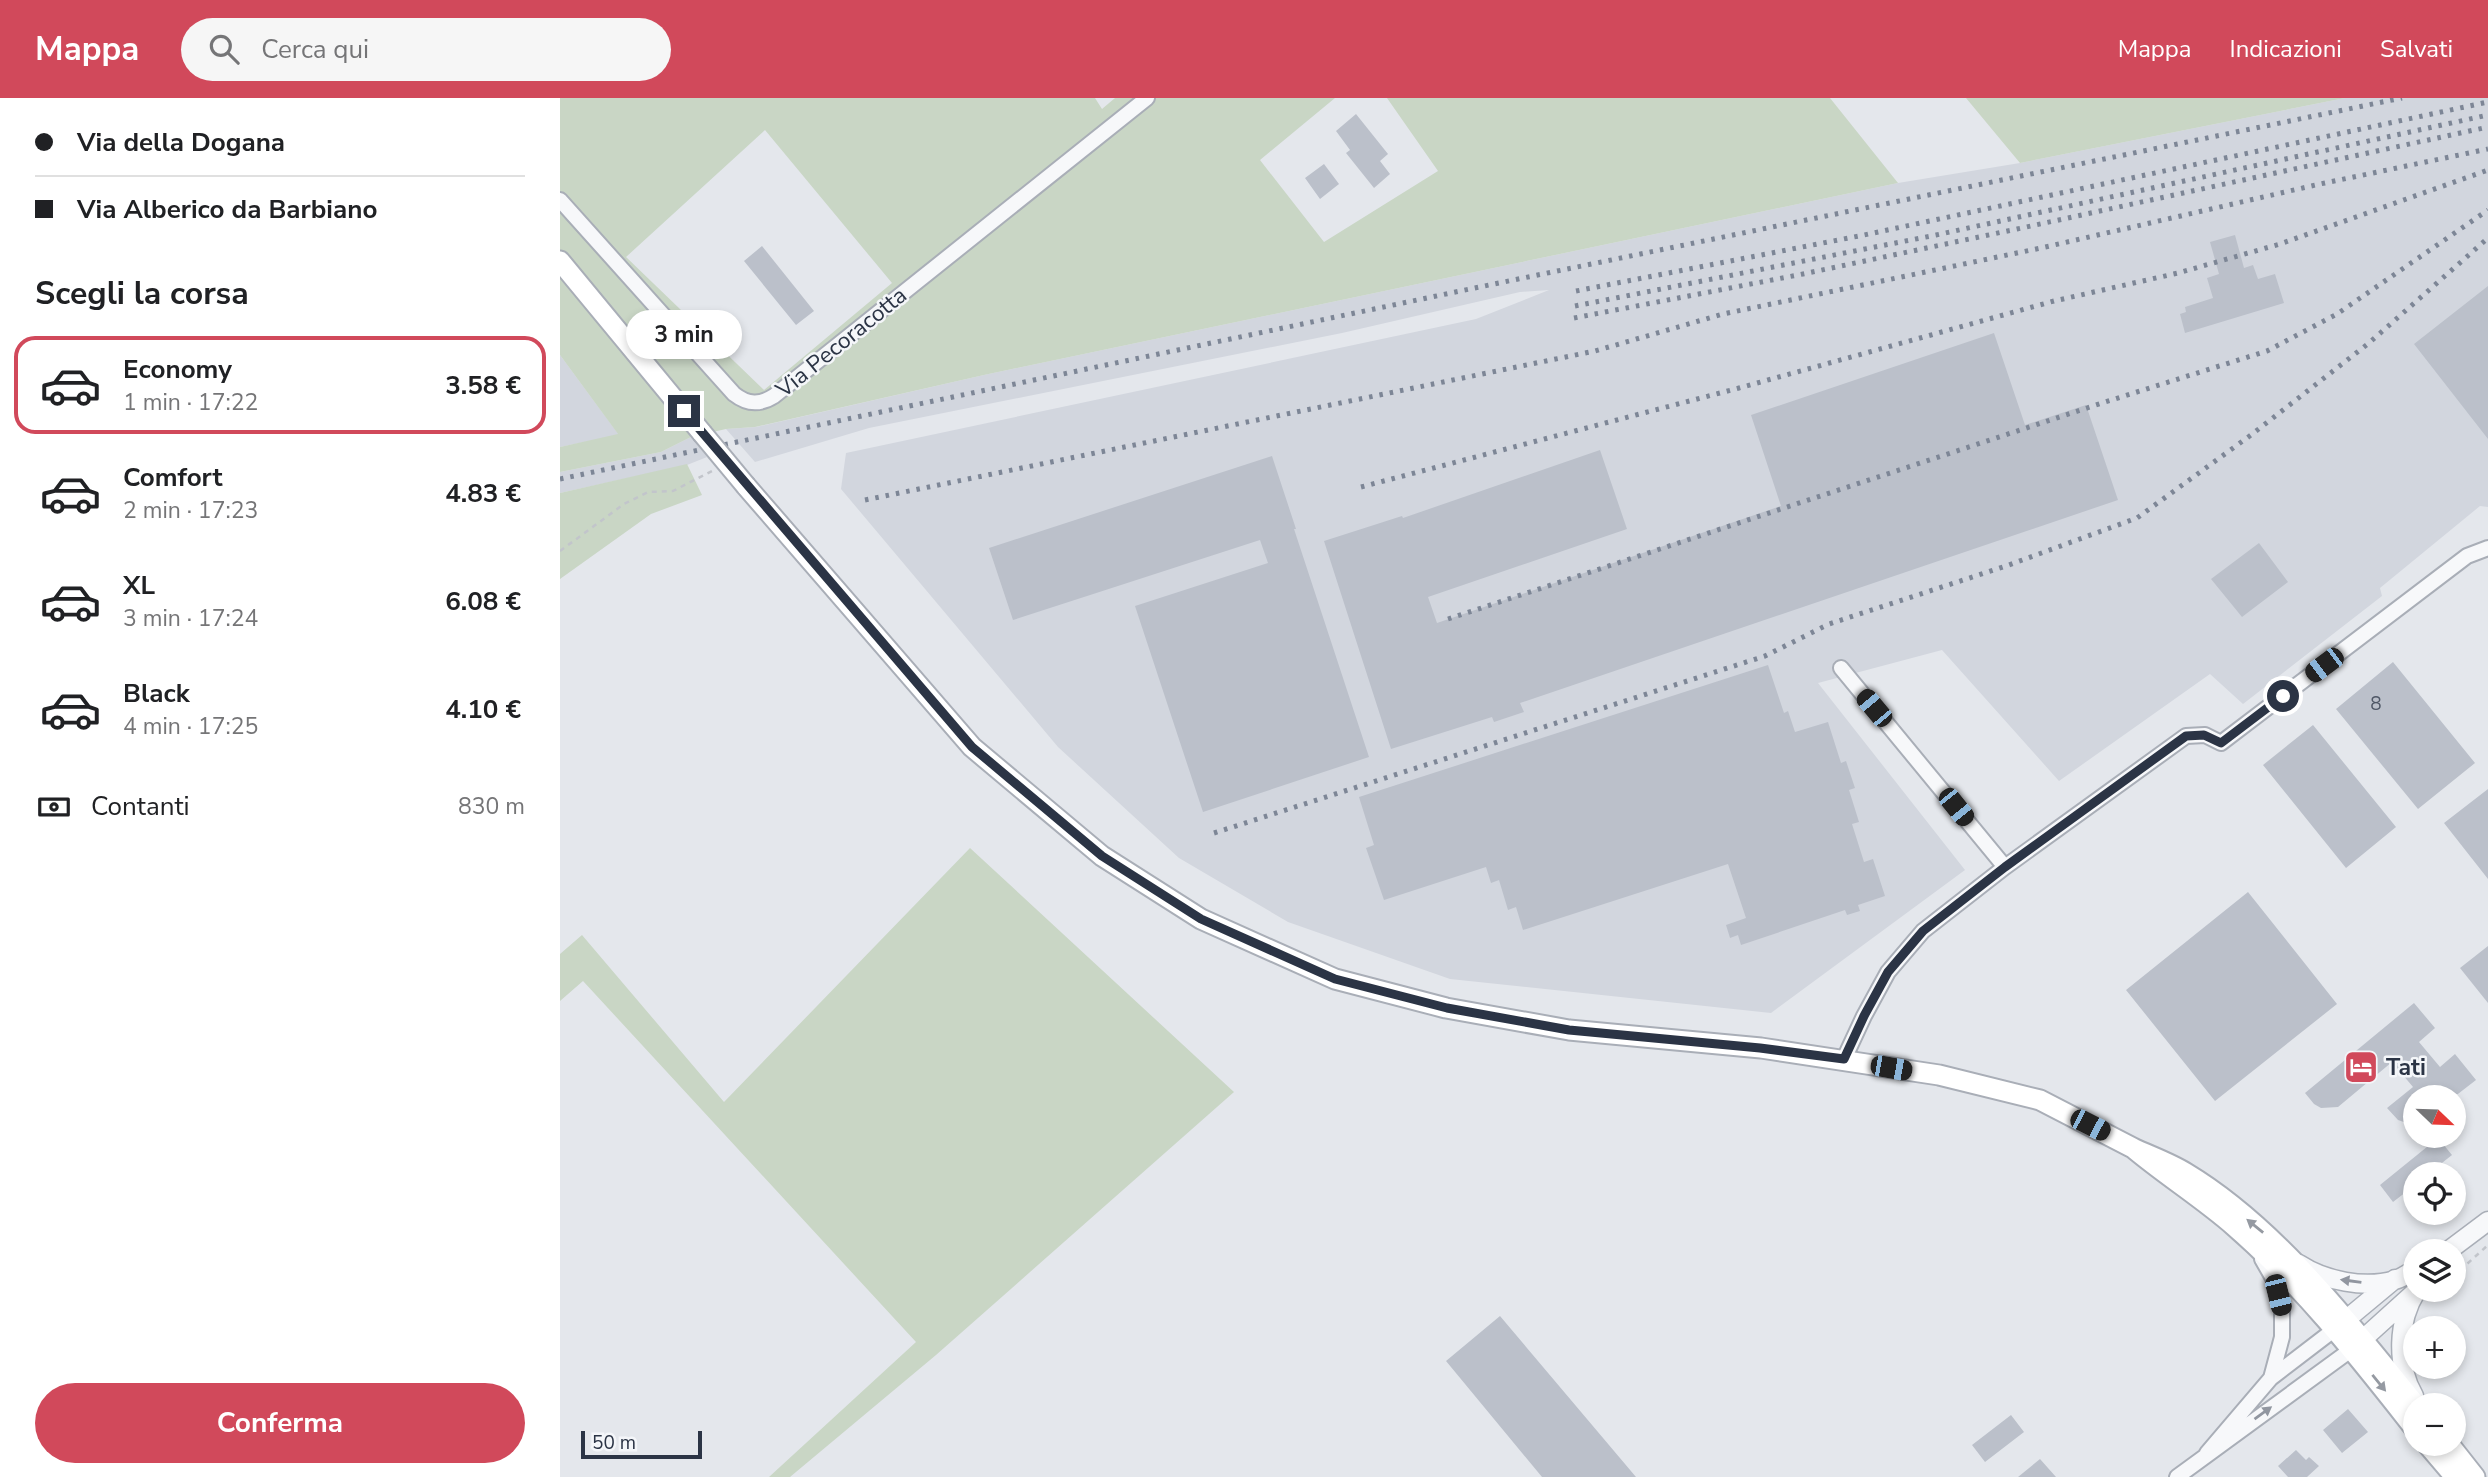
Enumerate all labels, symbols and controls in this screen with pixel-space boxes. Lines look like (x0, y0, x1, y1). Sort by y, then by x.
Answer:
search box (181, 18, 671, 81)
text: Mappa (35, 27, 139, 72)
icon: search (205, 30, 243, 68)
text: Cerca qui (261, 32, 369, 67)
text: Mappa (2118, 33, 2192, 65)
text: Indicazioni (2230, 33, 2342, 65)
text: Salvati (2380, 33, 2453, 65)
text: Via della Dogana (77, 125, 285, 160)
text: Via Alberico da Barbiano (77, 192, 377, 227)
text: Scegli la corsa (35, 272, 249, 315)
street label: Via Pecoracotta (769, 280, 913, 405)
callout: 3 min (626, 310, 742, 358)
text: 3 min (654, 319, 714, 350)
text: Economy (123, 352, 232, 387)
icon: car (39, 354, 102, 417)
text: 3.58 € (445, 368, 521, 403)
text: 1 min · 17:22 (123, 387, 258, 418)
route end (668, 395, 700, 427)
text: Comfort (123, 460, 223, 495)
icon: car (39, 462, 102, 525)
text: 4.83 € (445, 476, 521, 511)
text: 2 min · 17:23 (123, 495, 258, 526)
text: XL (123, 568, 155, 603)
icon: car (39, 570, 102, 633)
text: 6.08 € (445, 584, 521, 619)
text: 3 min · 17:24 (123, 603, 258, 634)
car (2301, 644, 2348, 686)
text: Black (123, 676, 190, 711)
icon: car (39, 678, 102, 741)
route start (2267, 680, 2299, 712)
car (1853, 685, 1896, 731)
house number: 8 (2370, 691, 2382, 717)
text: 4.10 € (445, 692, 521, 727)
text: 4 min · 17:25 (123, 711, 258, 742)
car (1935, 784, 1978, 830)
icon: cash (35, 788, 73, 826)
text: Contanti (91, 789, 190, 824)
text: 830 m (458, 791, 525, 822)
hotel icon: Tati (2342, 1048, 2380, 1086)
place label: Tati (2386, 1052, 2426, 1083)
car (1869, 1054, 1914, 1082)
north arrow (2403, 1085, 2466, 1148)
map controls (2403, 1085, 2466, 1456)
car (2067, 1106, 2114, 1144)
button: locate (2403, 1162, 2466, 1225)
one-way arrow (2247, 1218, 2265, 1233)
button: layers (2403, 1239, 2466, 1302)
car (2263, 1272, 2294, 1318)
one-way arrow (2340, 1276, 2362, 1287)
button: + (2403, 1316, 2466, 1379)
one-way arrow (2371, 1374, 2386, 1392)
button: Conferma (35, 1383, 525, 1463)
button: − (2403, 1393, 2466, 1456)
one-way arrow (2254, 1406, 2272, 1420)
scale bar (581, 1428, 702, 1460)
text: 50 m (592, 1430, 636, 1456)

